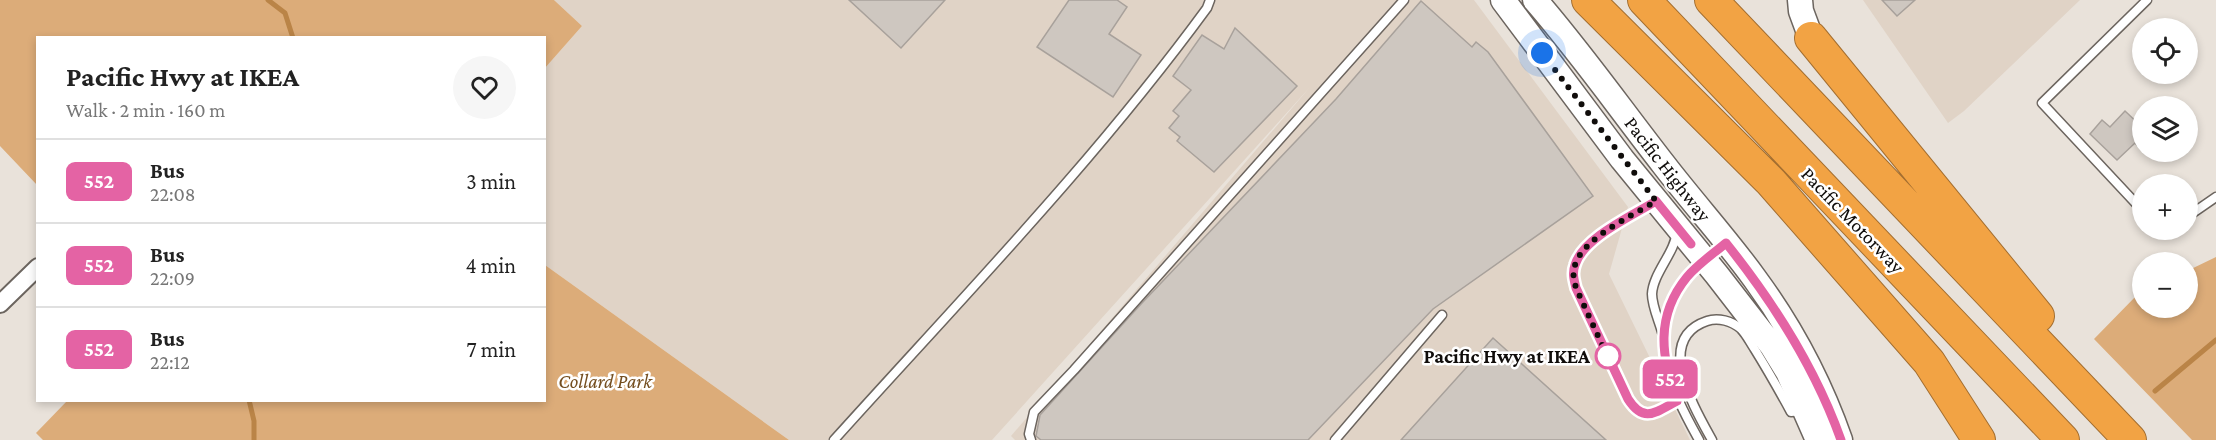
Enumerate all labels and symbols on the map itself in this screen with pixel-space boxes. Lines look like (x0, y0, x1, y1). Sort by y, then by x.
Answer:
your location (1527, 38, 1557, 68)
street label: Pacific Highway (1619, 112, 1716, 227)
street label: Pacific Motorway (1796, 163, 1909, 279)
marker: Pacific Hwy at IKEA (1595, 343, 1621, 369)
place label: Pacific Hwy at IKEA (1423, 345, 1591, 367)
line badge: 552 (1636, 360, 1704, 398)
park label: Collard Park (558, 370, 653, 392)

